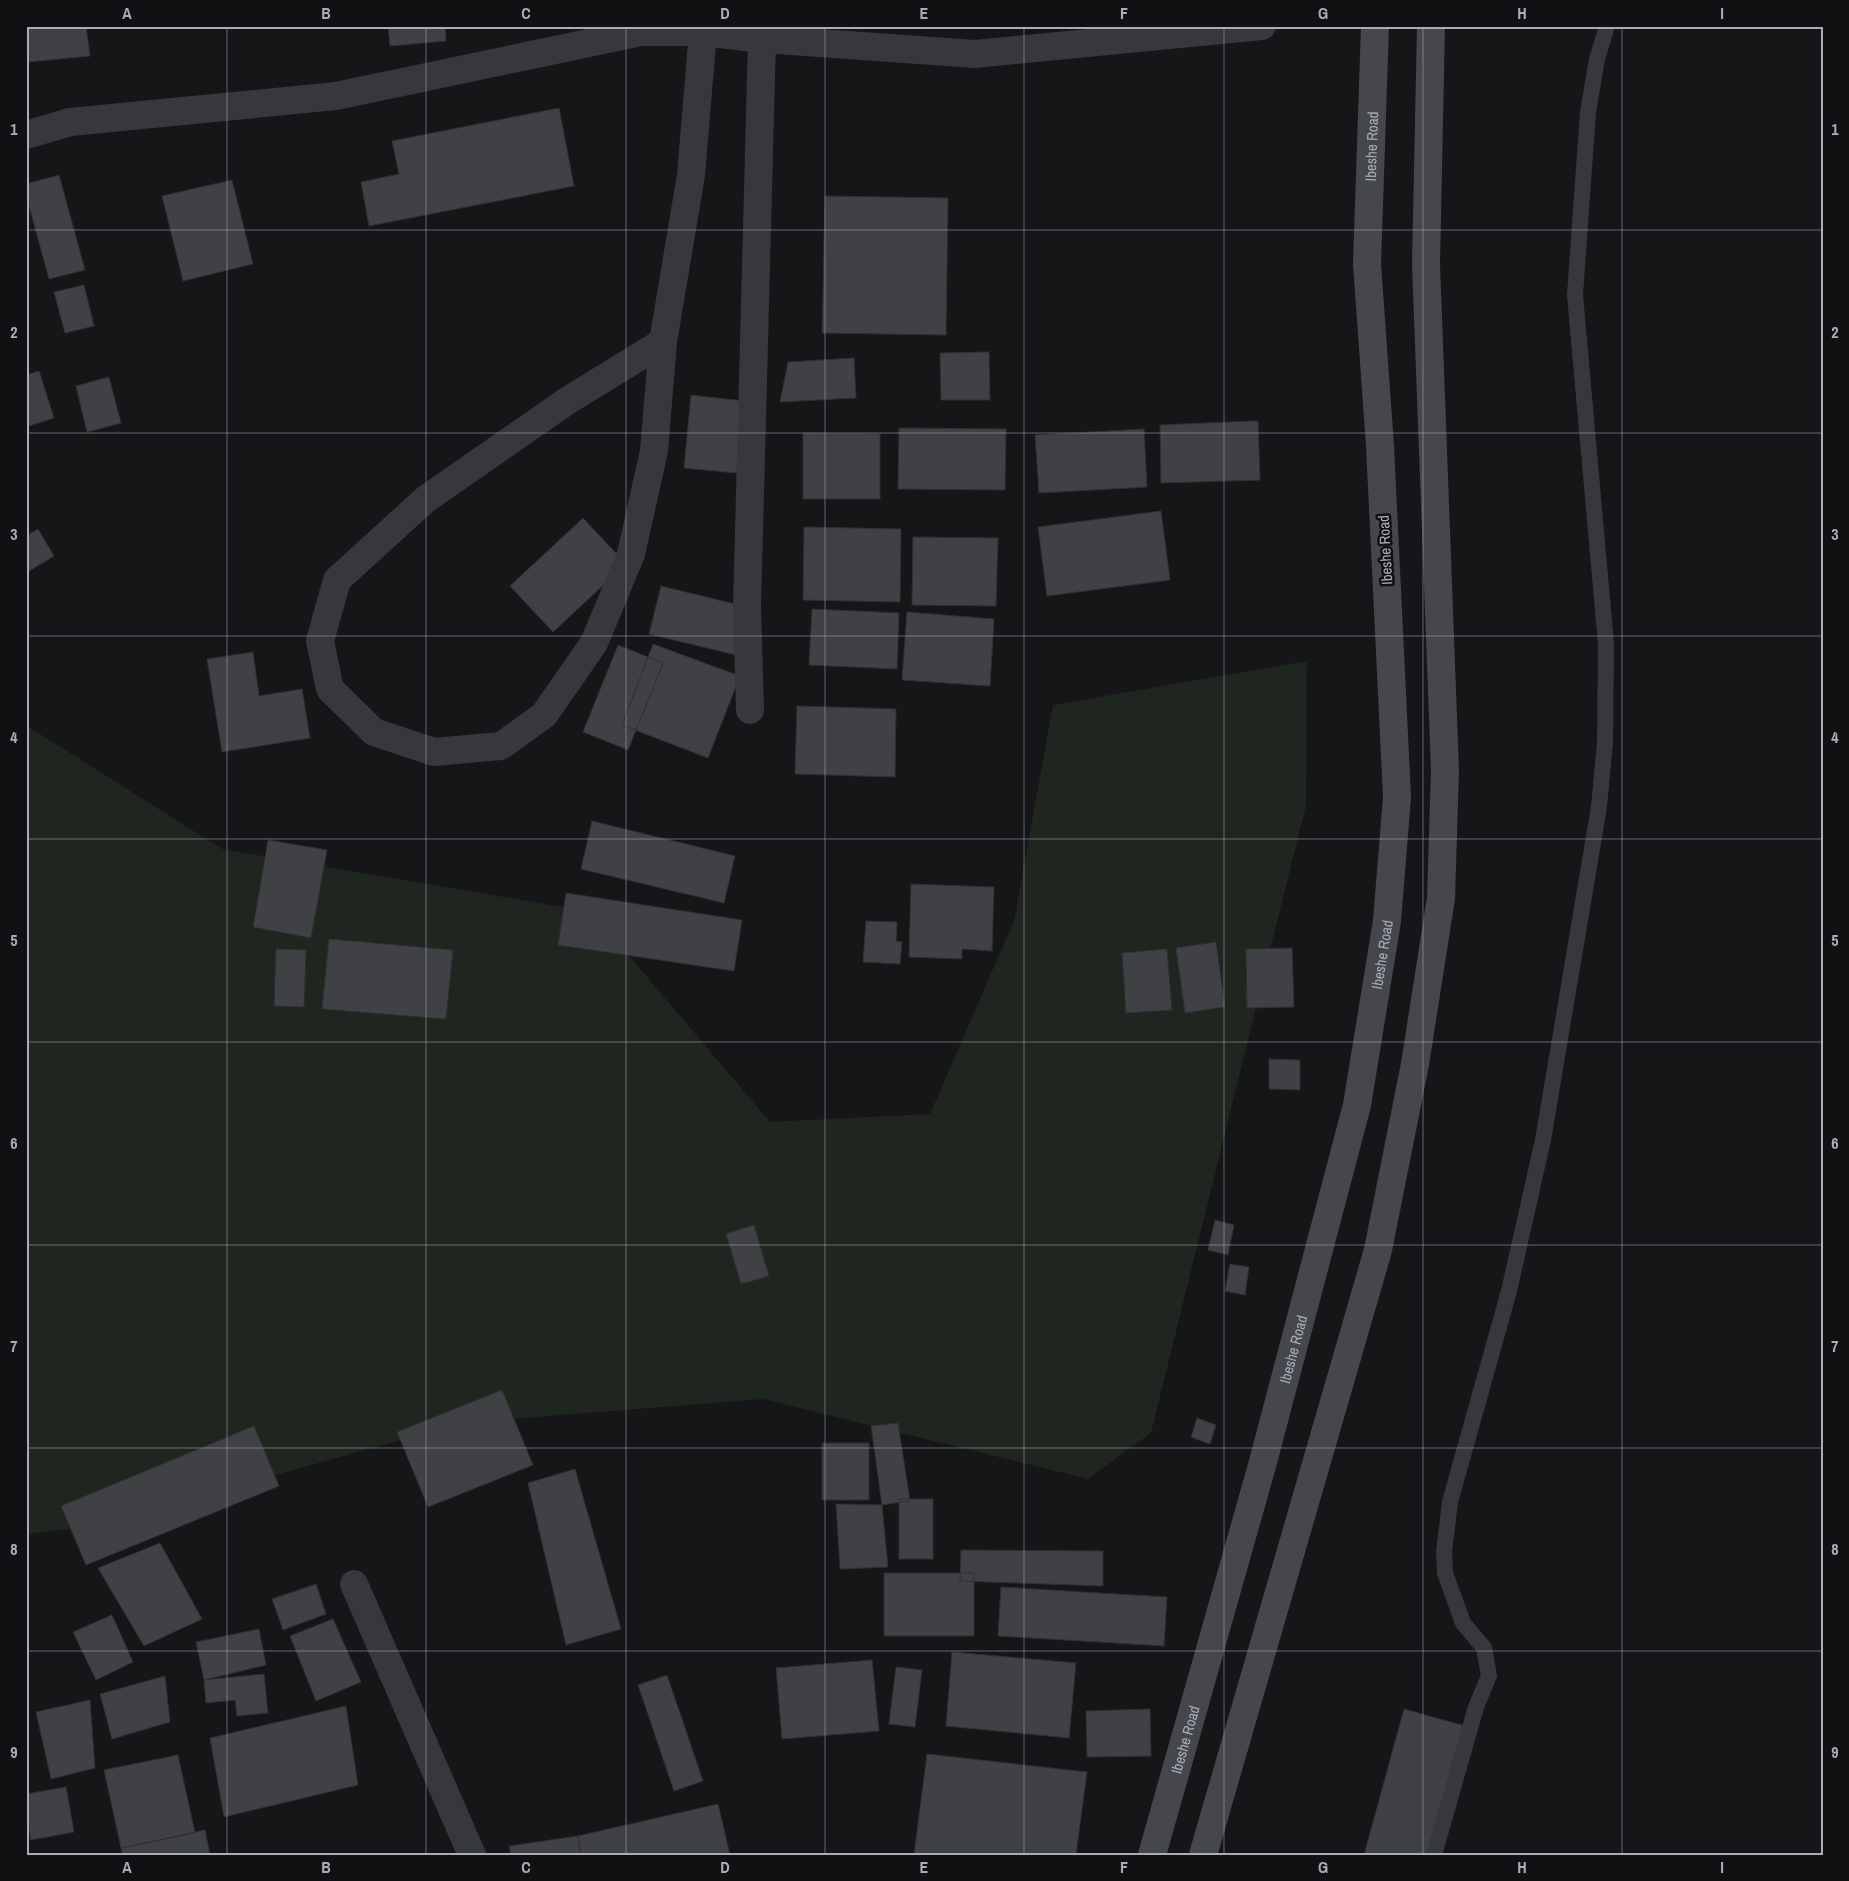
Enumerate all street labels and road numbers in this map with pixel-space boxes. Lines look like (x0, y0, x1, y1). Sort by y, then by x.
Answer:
street label: Ibeshe Road (1359, 111, 1383, 182)
street label: Ibeshe Road (1373, 515, 1397, 585)
street label: Ibeshe Road (1366, 918, 1398, 991)
street label: Ibeshe Road (1274, 1313, 1312, 1386)
street label: Ibeshe Road (1165, 1703, 1204, 1776)

